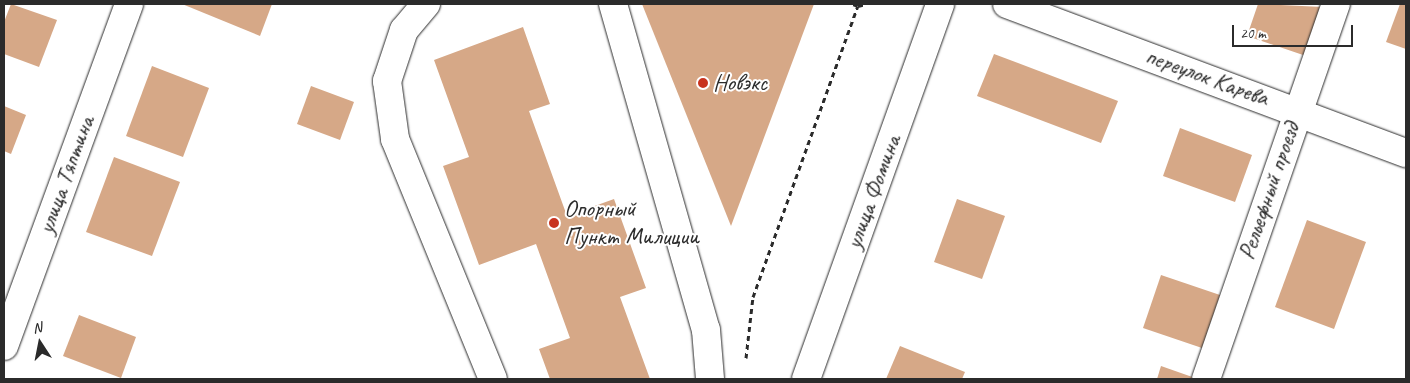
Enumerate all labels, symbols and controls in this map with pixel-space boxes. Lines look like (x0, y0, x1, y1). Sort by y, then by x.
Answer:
scale bar (1235, 15, 1356, 47)
text: 20 m (1240, 24, 1266, 43)
street label: переулок Карева (1142, 42, 1272, 112)
place label: Новэкс (713, 69, 767, 97)
marker: Новэкс (697, 77, 709, 89)
street label: улица Тяптина (31, 111, 101, 239)
street label: Рельефный проезд (1232, 119, 1306, 263)
street label: улица Фомина (839, 131, 907, 253)
place label: Опорный Пункт Милиции (564, 195, 697, 251)
marker: Опорный Пункт Милиции (548, 217, 560, 229)
north arrow (15, 318, 65, 368)
text: N (31, 319, 43, 337)

